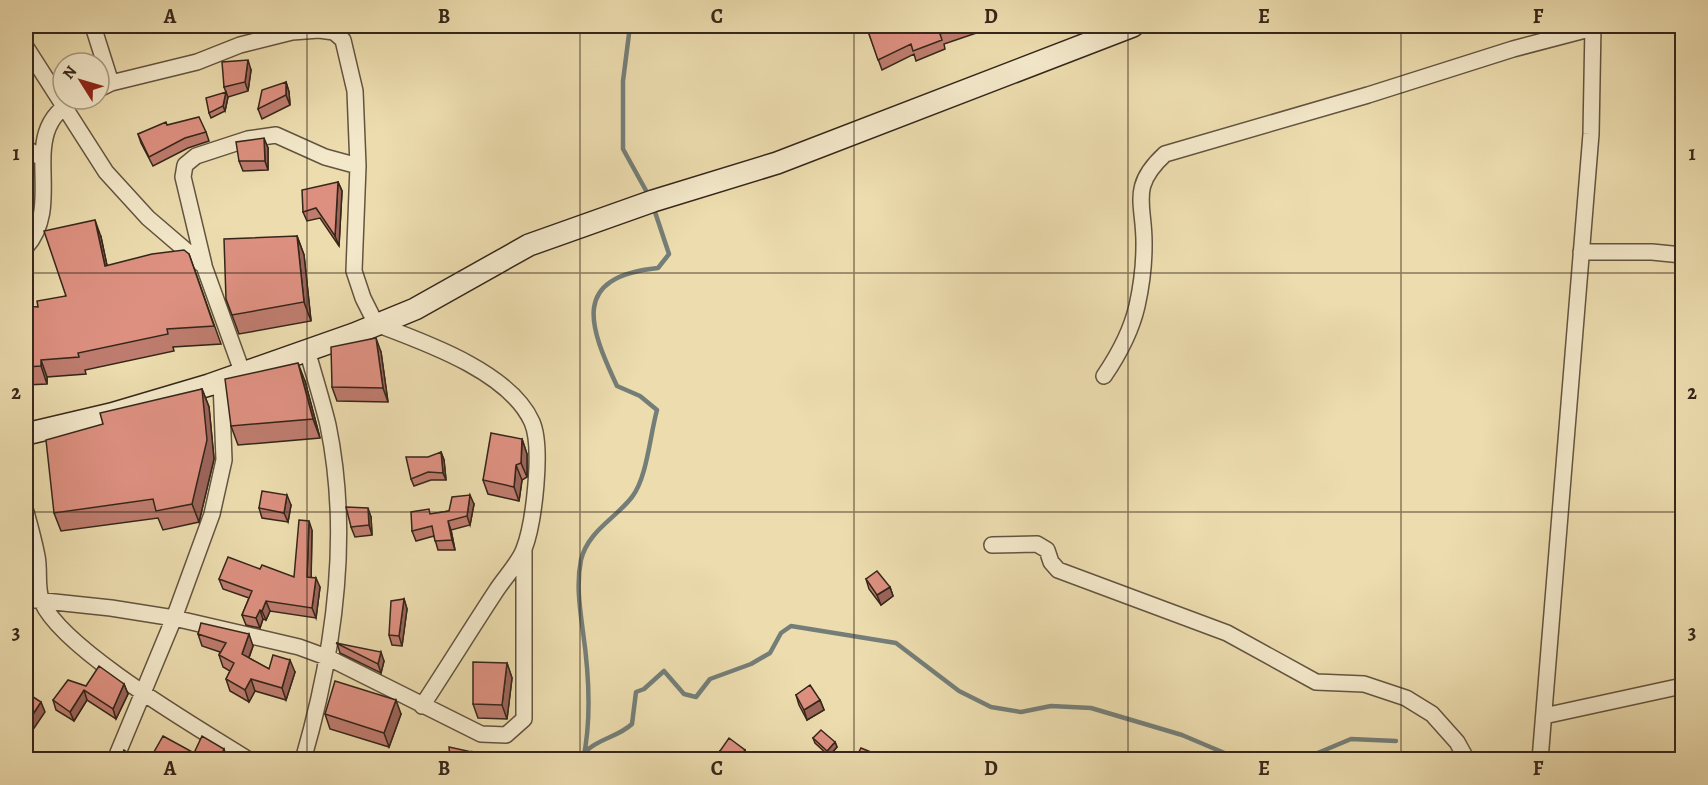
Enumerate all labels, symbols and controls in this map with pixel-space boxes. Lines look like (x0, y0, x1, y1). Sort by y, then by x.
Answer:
text: A (163, 3, 177, 30)
text: B (438, 3, 450, 30)
text: C (711, 3, 723, 30)
text: D (984, 3, 998, 30)
text: E (1258, 3, 1270, 30)
text: F (1533, 3, 1544, 30)
north arrow (51, 51, 111, 111)
text: N (58, 61, 82, 84)
text: 1 (12, 140, 20, 167)
text: 1 (1688, 140, 1696, 167)
text: 2 (11, 379, 21, 406)
text: 2 (1687, 379, 1697, 406)
text: 3 (12, 619, 20, 646)
text: 3 (1688, 619, 1696, 646)
text: A (163, 755, 177, 782)
text: B (438, 755, 450, 782)
text: C (711, 755, 723, 782)
text: D (984, 755, 998, 782)
text: E (1258, 755, 1270, 782)
text: F (1533, 755, 1544, 782)

